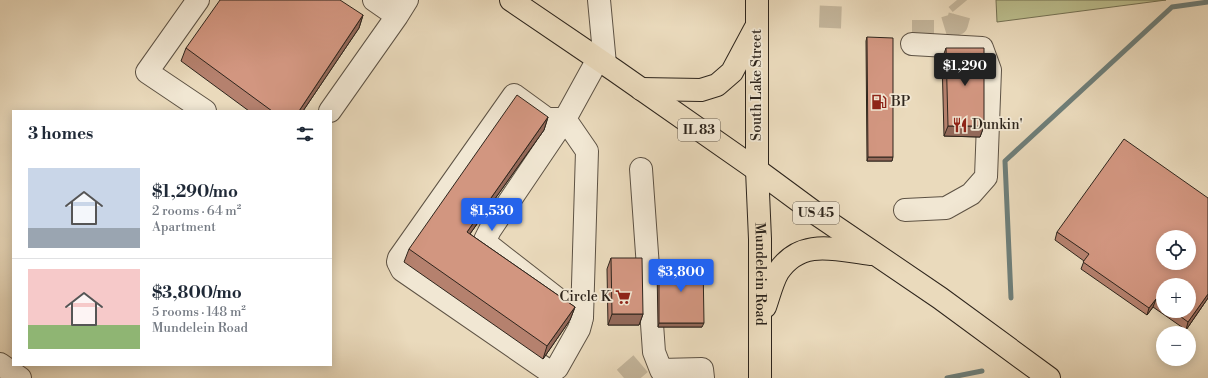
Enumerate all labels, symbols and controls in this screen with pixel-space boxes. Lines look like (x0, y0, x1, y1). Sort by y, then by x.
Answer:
street label: South Lake Street (748, 29, 766, 141)
pin: $1,290 (932, 53, 998, 87)
text: $1,290 (943, 58, 987, 74)
fuel station icon: BP (870, 93, 888, 111)
place label: BP (890, 93, 911, 111)
restaurant icon: Dunkin' (951, 116, 969, 134)
place label: Dunkin' (972, 116, 1023, 134)
road number: IL 83 (678, 119, 720, 141)
text: 3 homes (28, 123, 93, 145)
icon: filters (294, 123, 316, 145)
text: $1,290/mo (152, 181, 238, 203)
icon: home (60, 184, 108, 232)
pin: $1,530 (459, 198, 525, 232)
road number: US 45 (793, 202, 839, 224)
text: 2 rooms · 64 m² (152, 203, 241, 219)
text: $1,530 (470, 203, 514, 219)
text: Apartment (152, 219, 216, 235)
street label: Mundelein Road (750, 222, 769, 326)
map controls (1156, 230, 1196, 366)
button: locate (1156, 230, 1196, 270)
pin: $3,800 (648, 259, 714, 293)
text: $3,800 (658, 264, 704, 280)
button: + (1156, 278, 1196, 318)
text: $3,800/mo (152, 282, 242, 304)
icon: home (60, 285, 108, 333)
place label: Circle K (560, 288, 612, 306)
supermarket icon: Circle K (614, 288, 632, 306)
text: 5 rooms · 148 m² (152, 304, 246, 320)
text: Mundelein Road (152, 320, 248, 336)
button: − (1156, 326, 1196, 366)

